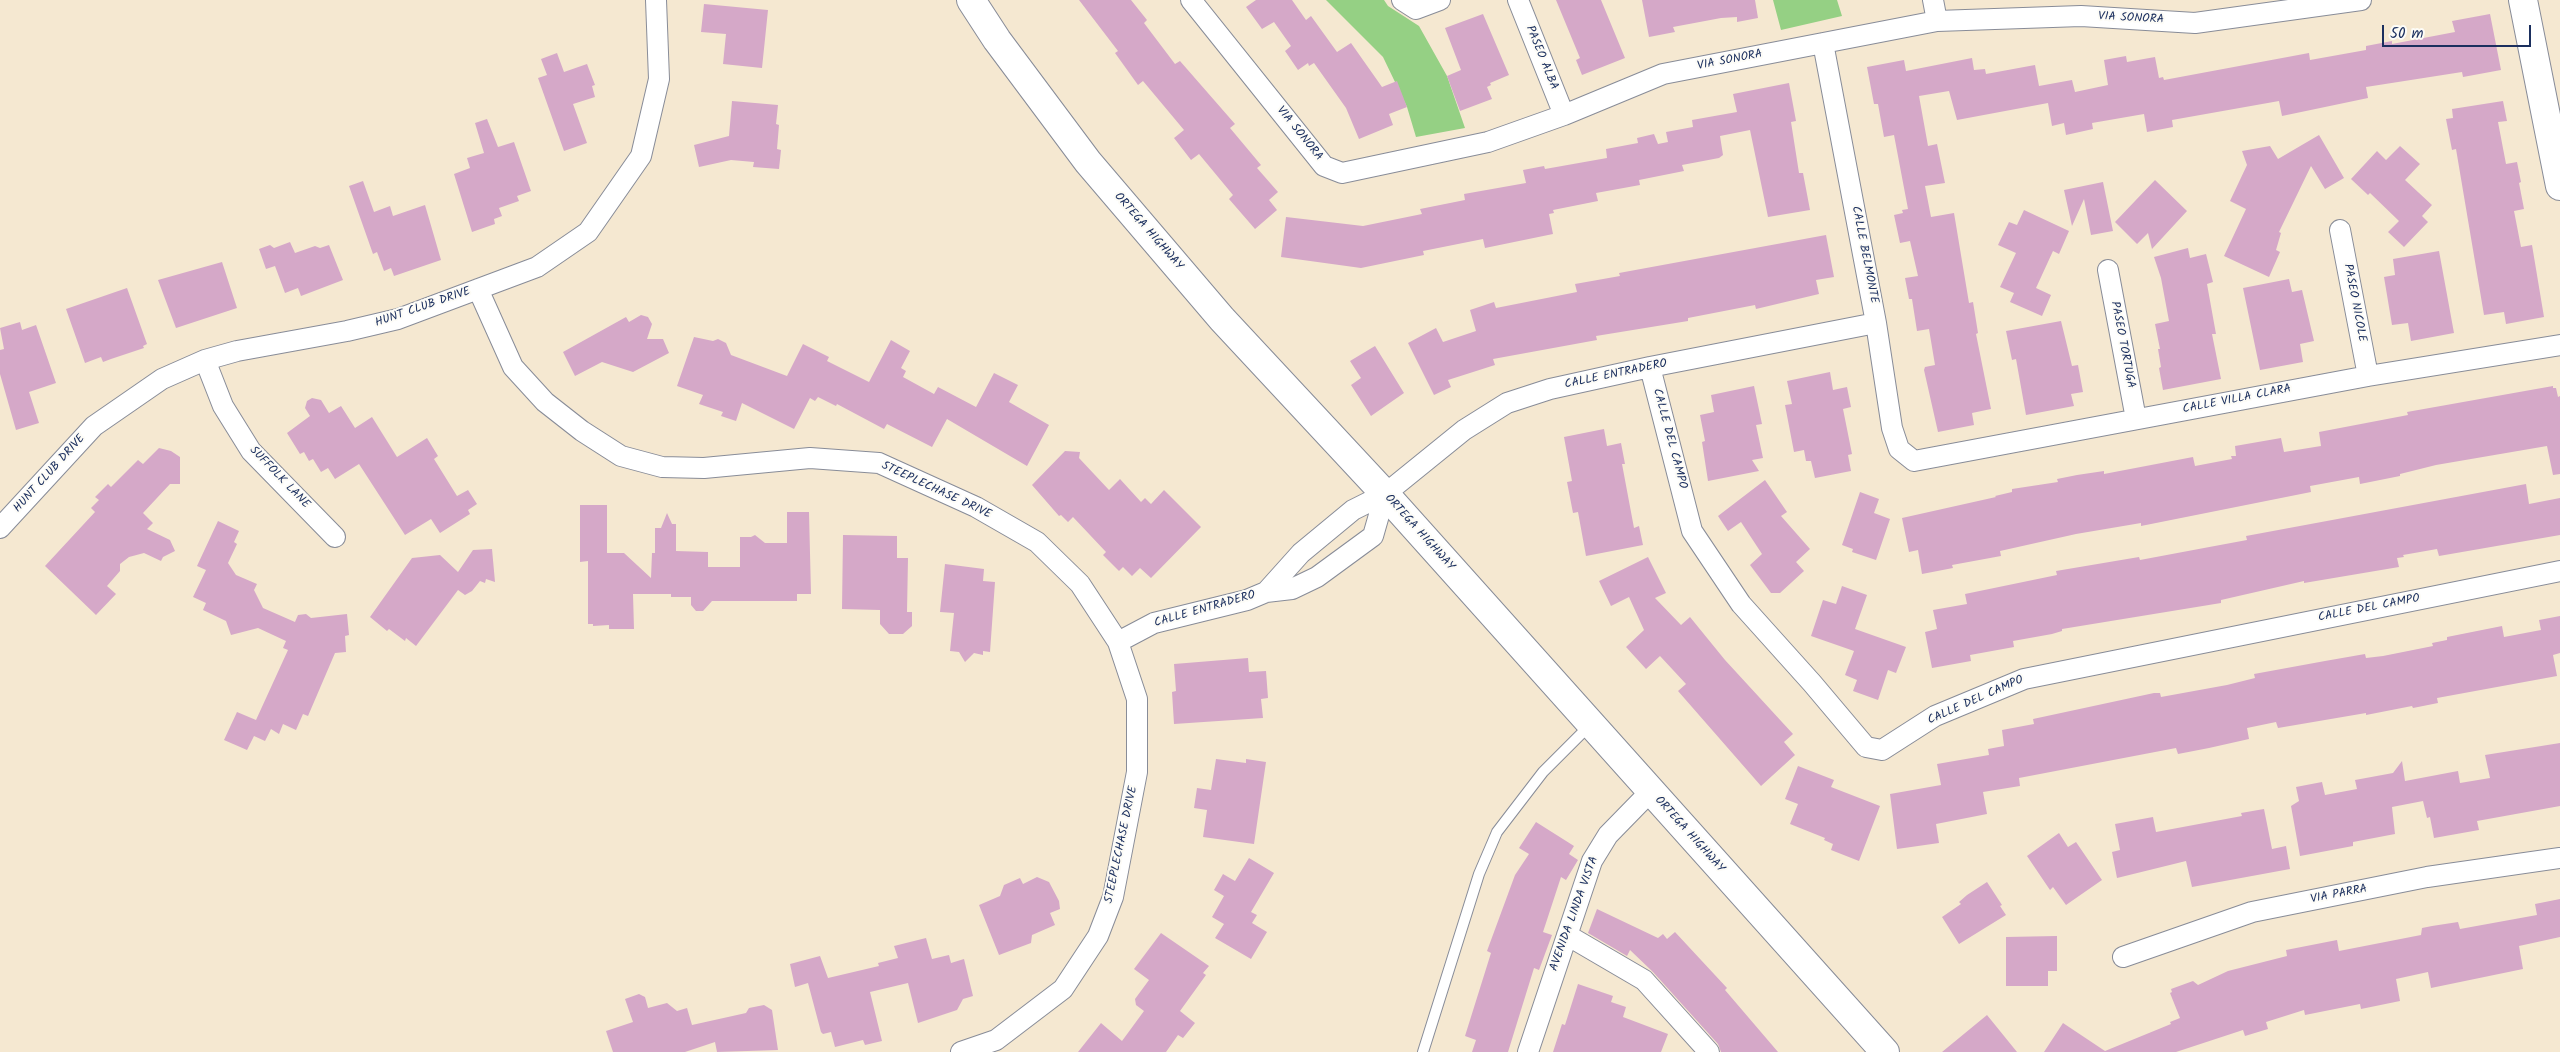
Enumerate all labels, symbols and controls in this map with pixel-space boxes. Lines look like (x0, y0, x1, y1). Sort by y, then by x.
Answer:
street label: VIA SONORA (2098, 10, 2164, 28)
scale bar (2385, 15, 2534, 47)
text: 50 m (2390, 22, 2424, 46)
street label: PASEO ALBA (1522, 24, 1560, 92)
street label: VIA SONORA (1696, 48, 1764, 74)
street label: VIA SONORA (1273, 104, 1325, 164)
street label: ORTEGA HIGHWAY (1110, 190, 1186, 274)
street label: CALLE BELMONTE (1847, 205, 1881, 305)
street label: PASEO NICOLE (2339, 263, 2369, 343)
street label: HUNT CLUB DRIVE (373, 285, 473, 331)
street label: PASEO TORTUGA (2107, 300, 2137, 390)
street label: CALLE ENTRADERO (1563, 357, 1669, 393)
street label: CALLE VILLA CLARA (2182, 382, 2292, 418)
street label: CALLE DEL CAMPO (1649, 387, 1689, 491)
street label: HUNT CLUB DRIVE (11, 432, 89, 516)
street label: SUFFOLK LANE (246, 444, 312, 512)
street label: STEEPLECHASE DRIVE (879, 459, 993, 523)
street label: ORTEGA HIGHWAY (1381, 492, 1457, 574)
street label: CALLE ENTRADERO (1153, 589, 1257, 631)
street label: CALLE DEL CAMPO (2317, 592, 2421, 626)
street label: CALLE DEL CAMPO (1926, 673, 2026, 729)
street label: STEEPLECHASE DRIVE (1103, 785, 1141, 905)
street label: ORTEGA HIGHWAY (1651, 794, 1727, 876)
street label: AVENIDA LINDA VISTA (1548, 855, 1602, 973)
street label: VIA PARRA (2309, 882, 2369, 908)

